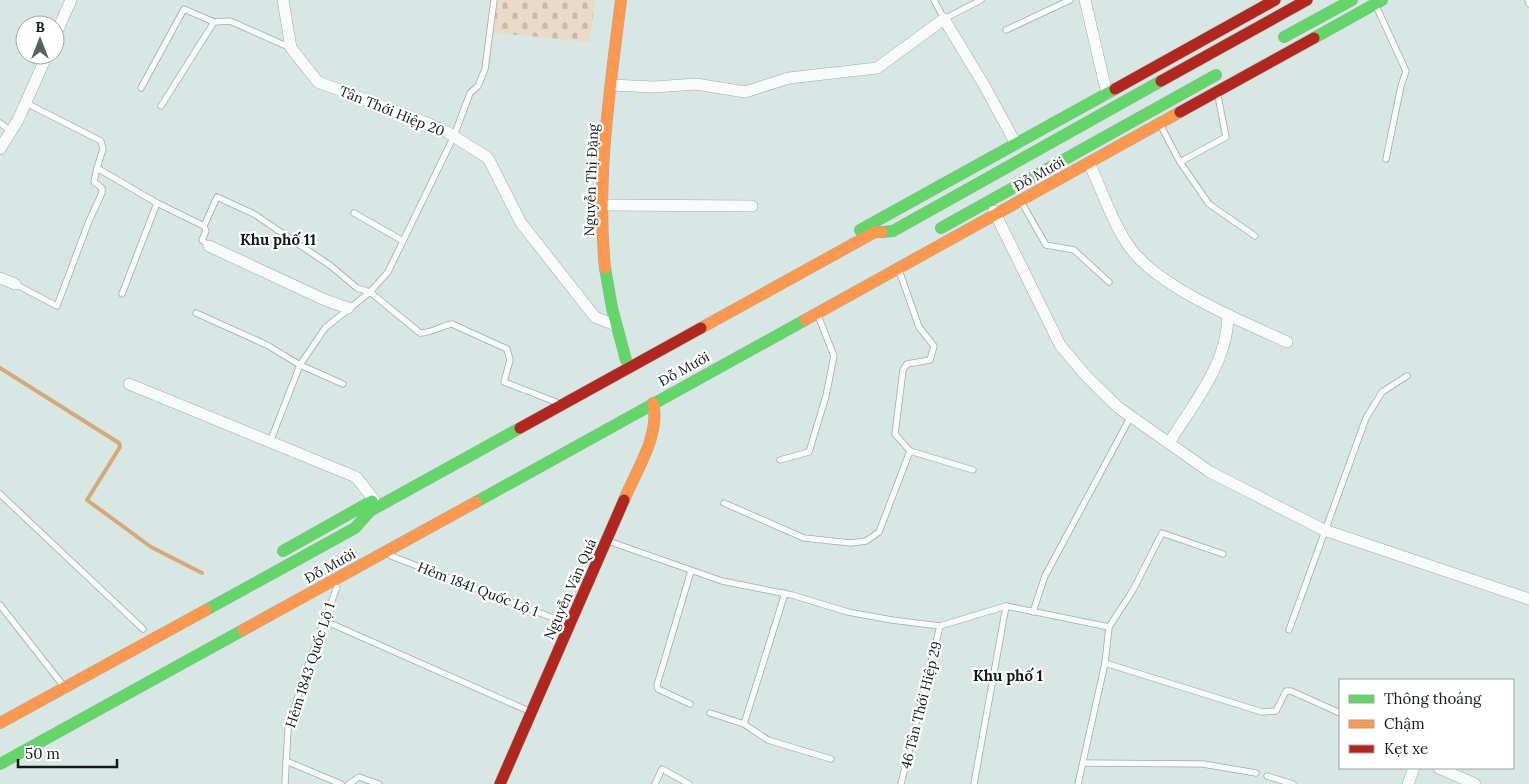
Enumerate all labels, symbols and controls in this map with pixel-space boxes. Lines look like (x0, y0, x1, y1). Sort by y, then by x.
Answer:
north arrow (15, 15, 65, 65)
text: B (35, 18, 45, 36)
street label: Tân Thới Hiệp 20 (337, 82, 447, 140)
street label: Nguyễn Thị Đặng (580, 123, 602, 237)
street label: Đỗ Mười (1010, 153, 1068, 195)
district label: Khu phố 11 (240, 230, 316, 249)
street label: Đỗ Mười (655, 348, 713, 390)
street label: Nguyễn Văn Quá (540, 536, 600, 642)
street label: Đỗ Mười (301, 545, 359, 587)
street label: Hẻm 1841 Quốc Lộ 1 (415, 558, 541, 620)
street label: Hẻm 1843 Quốc Lộ 1 (281, 600, 339, 730)
street label: 46 Tân Thới Hiệp 29 (896, 639, 946, 771)
district label: Khu phố 1 (973, 666, 1043, 685)
legend (1339, 679, 1514, 769)
text: Thông thoáng (1384, 689, 1482, 708)
text: Chậm (1384, 714, 1425, 733)
scale bar (18, 736, 116, 768)
text: Kẹt xe (1384, 739, 1428, 758)
text: 50 m (25, 744, 60, 763)

